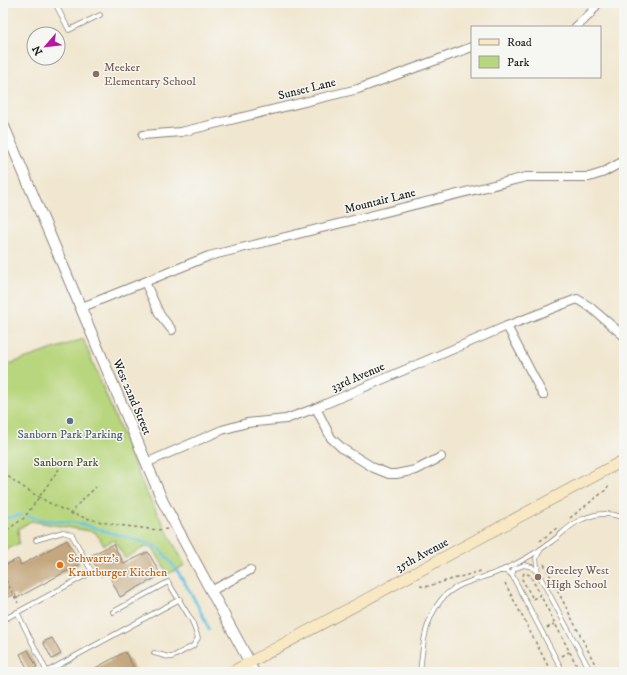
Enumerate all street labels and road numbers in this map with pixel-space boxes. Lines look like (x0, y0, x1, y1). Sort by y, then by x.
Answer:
street label: Sunset Lane (277, 75, 337, 103)
street label: Mountair Lane (343, 185, 417, 217)
street label: West 22nd Street (109, 356, 155, 437)
street label: 33rd Avenue (329, 359, 387, 395)
street label: 35th Avenue (393, 535, 451, 575)

